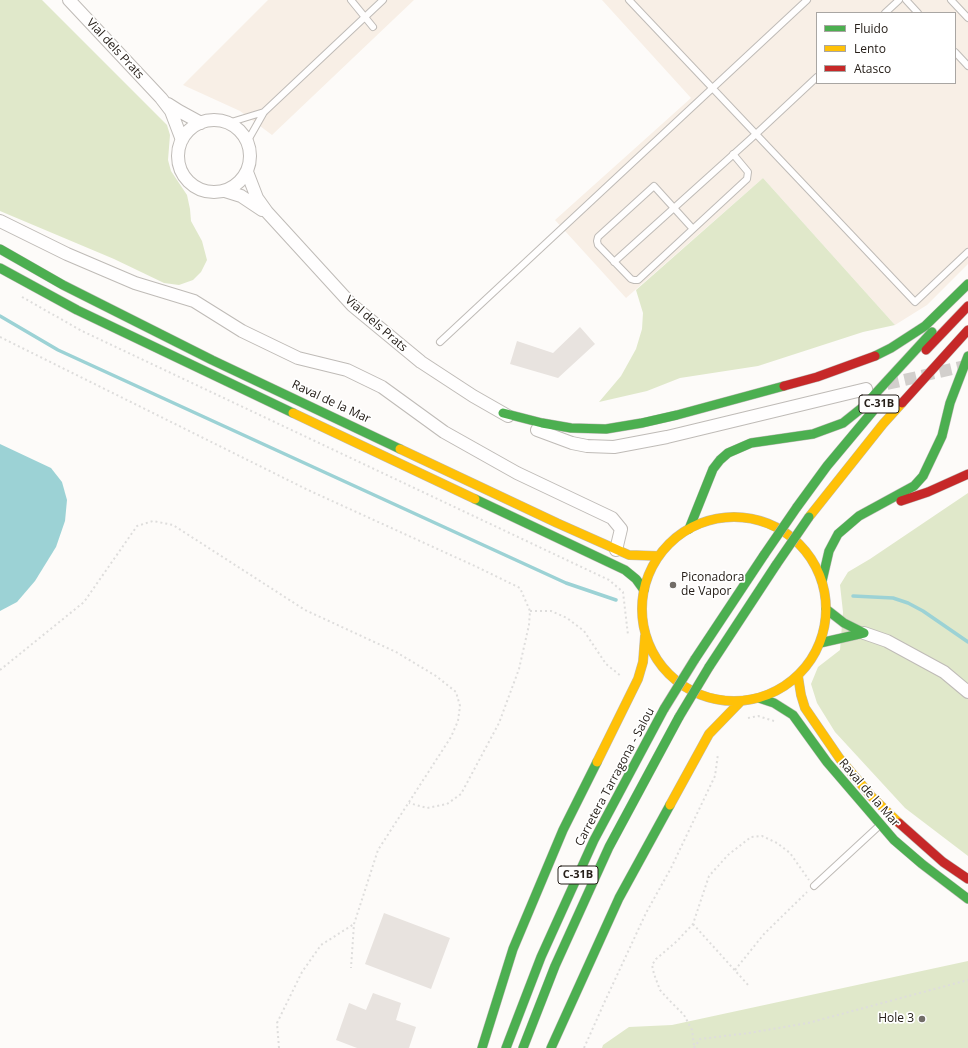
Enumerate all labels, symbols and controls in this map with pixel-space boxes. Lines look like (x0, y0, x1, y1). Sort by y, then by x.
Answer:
legend (816, 12, 956, 84)
street label: Vial dels Prats (83, 16, 147, 82)
text: Fluido (854, 20, 888, 37)
text: Lento (854, 40, 886, 57)
text: Atasco (854, 60, 891, 77)
street label: Vial dels Prats (342, 293, 410, 355)
street label: Raval de la Mar (289, 377, 373, 427)
road number: C-31B (859, 395, 899, 413)
place label: Piconadora de Vapor (681, 571, 744, 599)
marker: Piconadora de Vapor (668, 580, 678, 590)
street label: Carretera Tarragona - Salou (572, 705, 658, 849)
street label: Raval de la Mar (836, 756, 902, 830)
road number: C-31B (558, 866, 598, 884)
place label: Hole 3 (878, 1012, 914, 1026)
marker: Hole 3 (917, 1014, 927, 1024)

